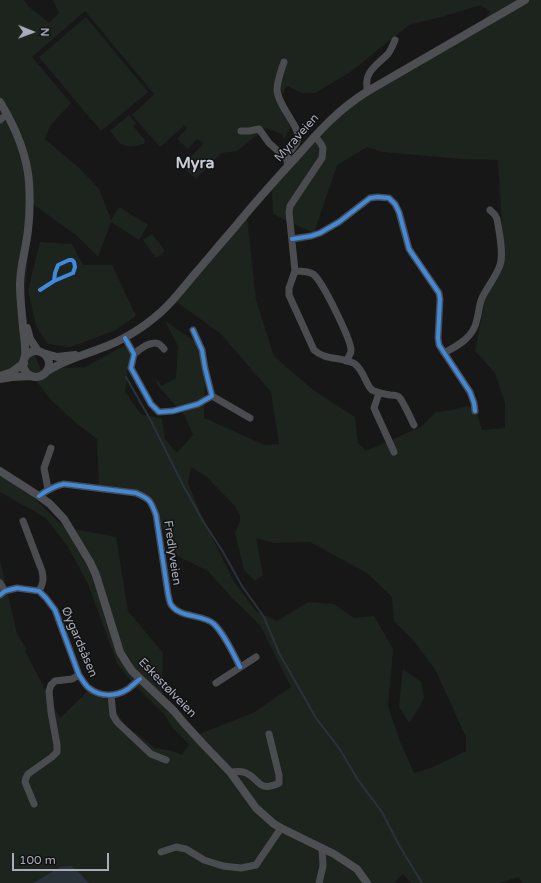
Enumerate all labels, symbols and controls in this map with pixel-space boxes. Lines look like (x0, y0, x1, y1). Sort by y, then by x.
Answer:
north arrow (12, 12, 52, 52)
text: N (38, 28, 51, 37)
street label: Myraveien (272, 111, 322, 165)
district label: Myra (175, 154, 215, 174)
street label: Fredlyveien (160, 520, 184, 586)
street label: Øygardsåsen (58, 605, 100, 679)
street label: Eskestølveien (135, 655, 199, 721)
scale bar (14, 845, 111, 871)
text: 100 m (19, 853, 56, 867)

